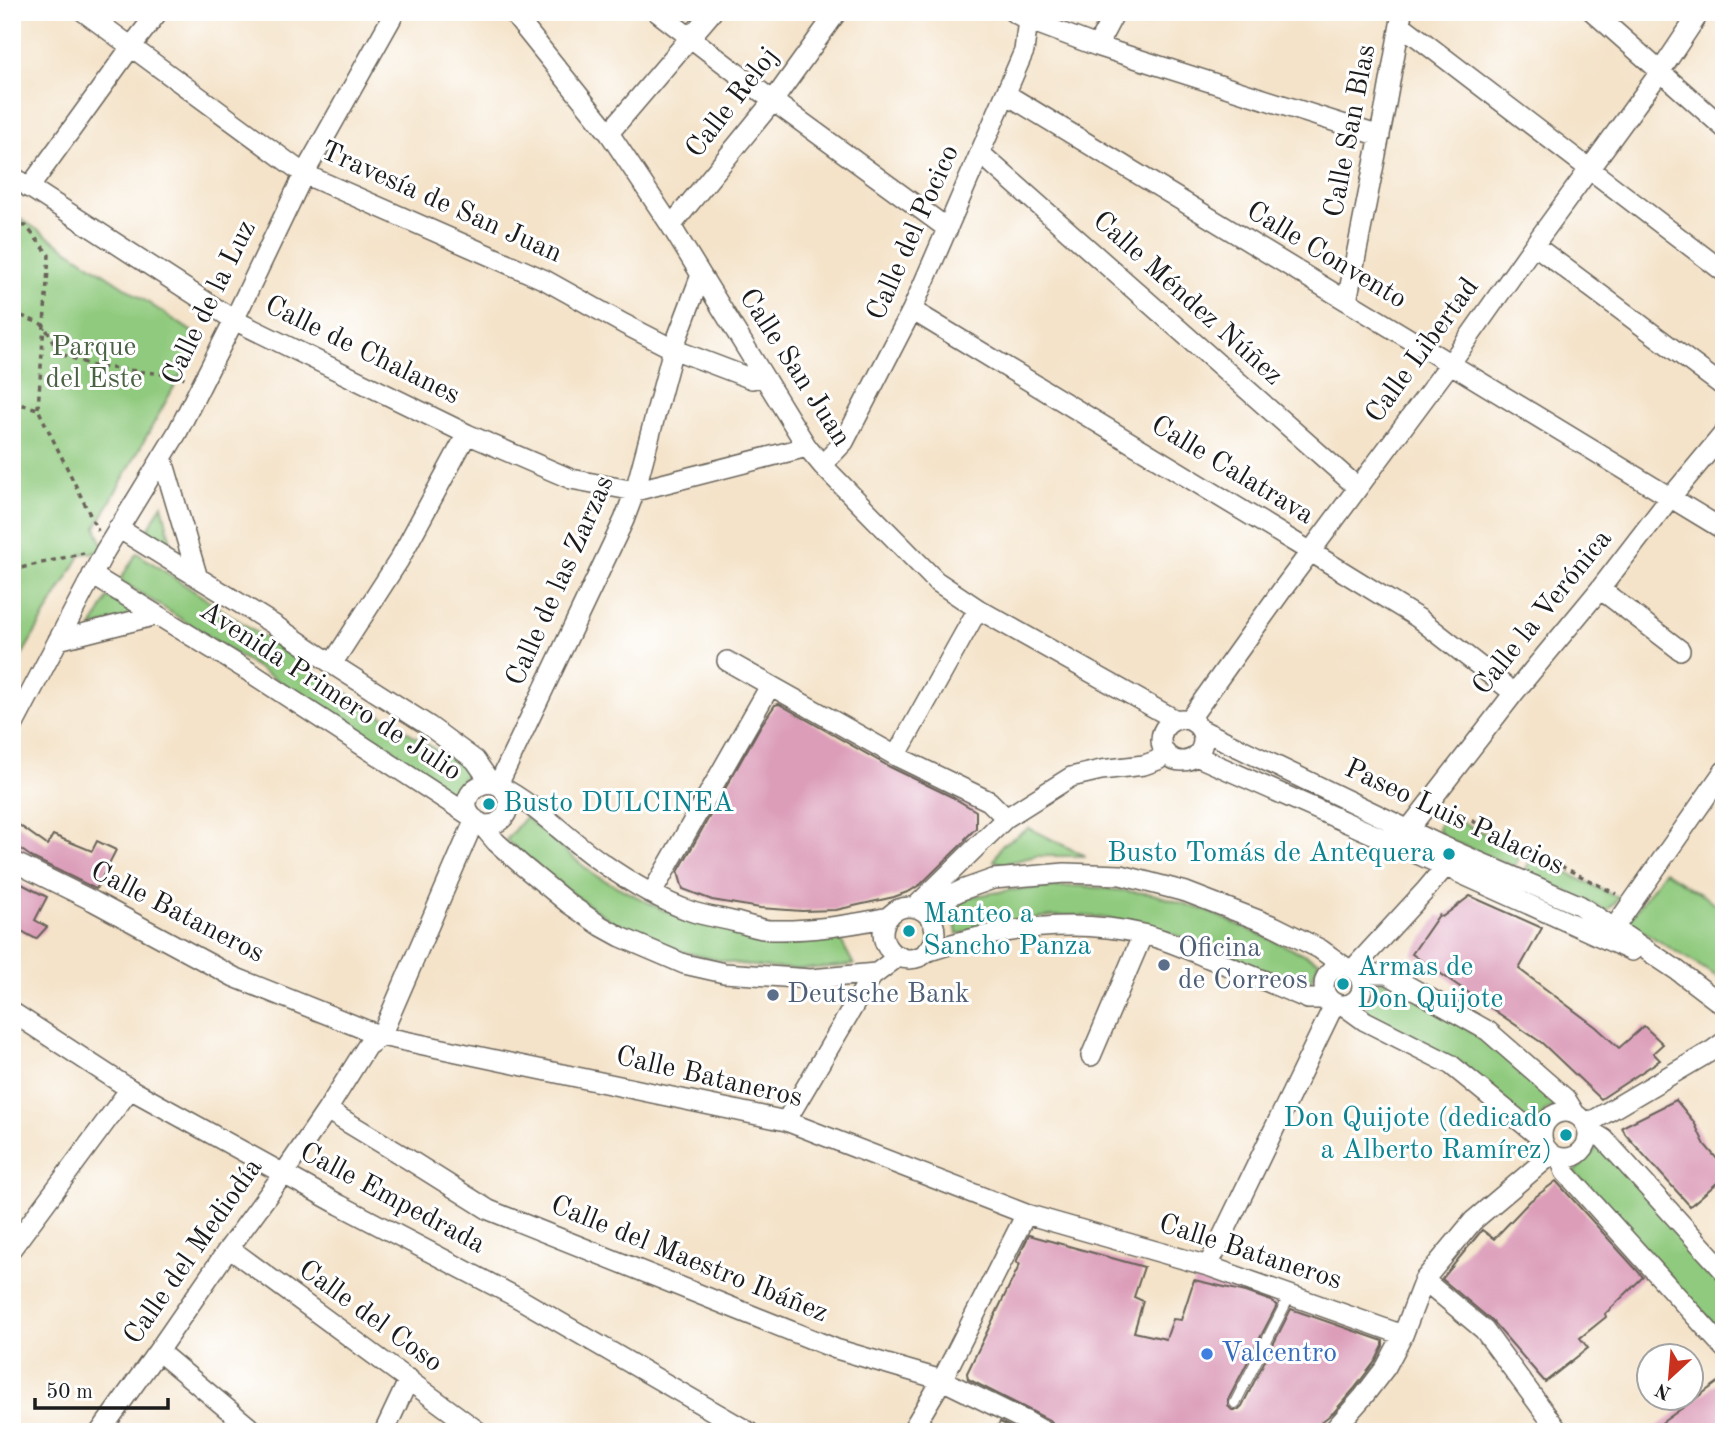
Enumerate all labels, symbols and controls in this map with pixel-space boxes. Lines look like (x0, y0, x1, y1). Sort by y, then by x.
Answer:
street label: Calle Reloj (681, 42, 785, 164)
street label: Calle San Blas (1321, 42, 1381, 220)
street label: Travesía de San Juan (316, 137, 566, 269)
street label: Calle del Pocico (863, 141, 965, 325)
street label: Calle Convento (1241, 197, 1411, 315)
street label: Calle Méndez Núñez (1087, 207, 1287, 391)
street label: Calle de la Luz (158, 216, 262, 390)
street label: Calle Libertad (1361, 273, 1485, 429)
street label: Calle San Juan (733, 284, 855, 452)
street label: Calle de Chalanes (260, 292, 464, 410)
park label: Parque del Este (45, 334, 143, 394)
street label: Calle Calatrava (1146, 412, 1318, 531)
street label: Calle de las Zarzas (502, 472, 620, 690)
street label: Calle la Verónica (1468, 525, 1618, 701)
street label: Avenida Primero de Julio (194, 597, 466, 787)
street label: Paseo Luis Palacios (1340, 755, 1568, 881)
place label: Busto DULCINEA (503, 790, 734, 818)
marker: Busto DULCINEA (481, 796, 497, 812)
place label: Busto Tomás de Antequera (1107, 840, 1435, 868)
marker: Busto Tomás de Antequera (1441, 846, 1457, 862)
street label: Calle Bataneros (86, 857, 268, 969)
place label: Manteo a Sancho Panza (923, 901, 1092, 961)
marker: Manteo a Sancho Panza (901, 923, 917, 939)
place label: Oficina de Correos (1178, 935, 1308, 995)
place label: Armas de Don Quijote (1357, 954, 1503, 1014)
marker: Oficina de Correos (1156, 957, 1172, 973)
marker: Armas de Don Quijote (1335, 976, 1351, 992)
place label: Deutsche Bank (787, 981, 970, 1009)
marker: Deutsche Bank (765, 987, 781, 1003)
street label: Calle Bataneros (613, 1043, 805, 1113)
place label: Don Quijote (dedicado a Alberto Ramírez) (1283, 1105, 1552, 1165)
marker: Don Quijote (dedicado a Alberto Ramírez) (1558, 1127, 1574, 1143)
street label: Calle Empedrada (295, 1138, 490, 1260)
street label: Calle del Mediodía (120, 1154, 269, 1350)
street label: Calle del Maestro Ibáñez (546, 1192, 832, 1328)
street label: Calle Bataneros (1155, 1210, 1345, 1296)
street label: Calle del Coso (293, 1256, 447, 1378)
place label: Valcentro (1221, 1340, 1337, 1368)
north arrow (1634, 1342, 1704, 1412)
marker: Valcentro (1199, 1346, 1215, 1362)
scale bar (35, 1367, 168, 1411)
text: N (1653, 1378, 1674, 1402)
text: 50 m (46, 1382, 93, 1403)

